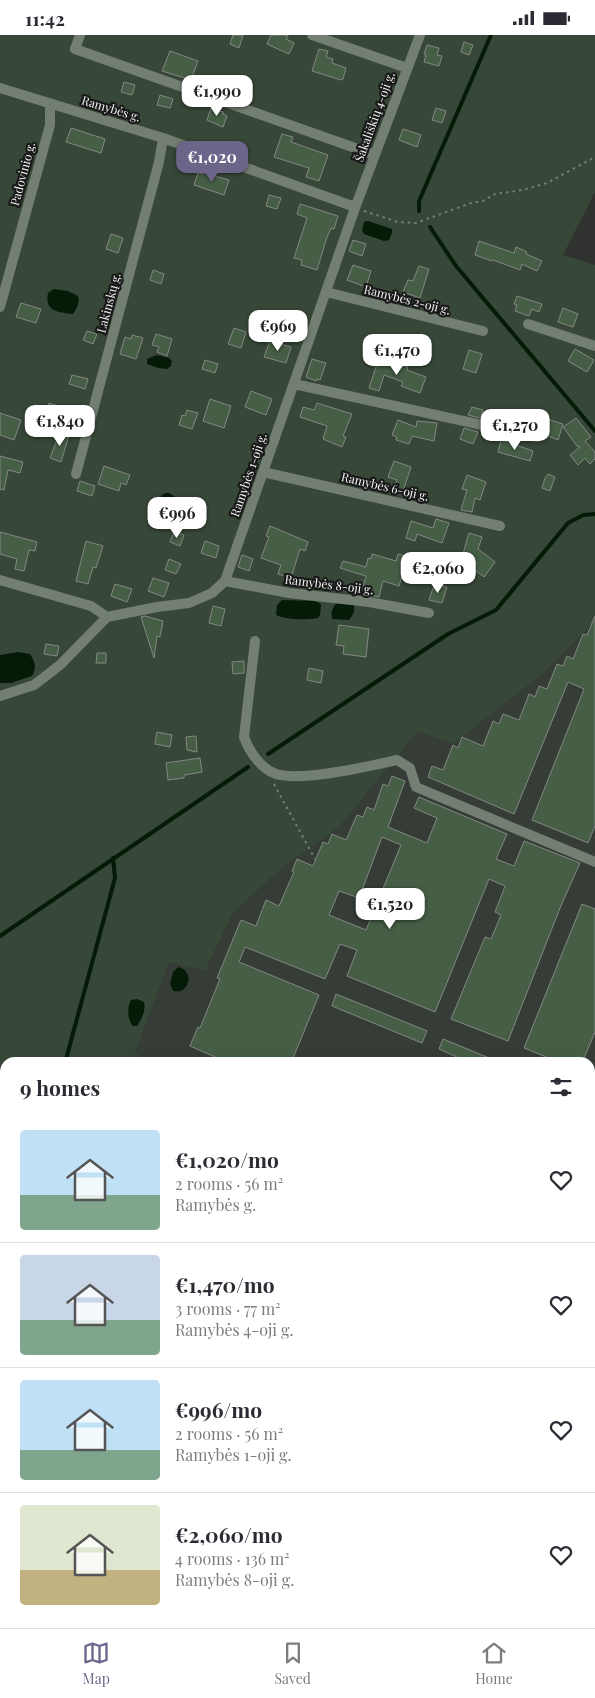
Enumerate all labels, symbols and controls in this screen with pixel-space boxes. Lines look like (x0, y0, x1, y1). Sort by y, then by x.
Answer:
text: 11:42 (25, 5, 65, 31)
street label: Šakališkių 4-oji g. (350, 69, 398, 164)
pin: €1,990 (176, 74, 258, 117)
text: €1,990 (193, 80, 241, 101)
street label: Ramybės g. (80, 91, 143, 125)
street label: Padovinio g. (6, 140, 38, 207)
pin: €1,020 (171, 141, 253, 183)
text: €1,020 (187, 146, 237, 167)
street label: Lakinskų g. (92, 271, 124, 335)
street label: Ramybės 2-oji g. (362, 281, 452, 318)
pin: €969 (248, 309, 308, 352)
text: €969 (260, 315, 296, 336)
pin: €1,470 (356, 333, 438, 376)
text: €1,470 (374, 339, 420, 360)
pin: €1,840 (19, 405, 101, 447)
pin: €1,270 (474, 409, 556, 451)
text: €1,840 (36, 410, 84, 431)
text: €1,270 (492, 414, 538, 435)
street label: Ramybės 1-oji g. (226, 431, 270, 519)
street label: Ramybės 6-oji g. (340, 468, 431, 504)
pin: €996 (147, 497, 207, 539)
text: €996 (159, 502, 195, 523)
pin: €2,060 (397, 551, 479, 594)
text: €2,060 (412, 557, 464, 578)
street label: Ramybės 8-oji g. (284, 571, 374, 597)
pin: €1,520 (349, 887, 431, 930)
text: €1,520 (367, 893, 413, 914)
text: 9 homes (20, 1073, 100, 1101)
icon: filters (547, 1073, 575, 1101)
text: €1,020/mo (175, 1145, 279, 1173)
icon: home (60, 1150, 120, 1210)
icon: heart (547, 1166, 575, 1194)
text: 2 rooms · 56 m² (175, 1173, 283, 1194)
text: Ramybės g. (175, 1194, 256, 1215)
text: €1,470/mo (175, 1270, 275, 1298)
icon: home (60, 1275, 120, 1335)
icon: heart (547, 1291, 575, 1319)
text: 3 rooms · 77 m² (175, 1298, 281, 1319)
text: Ramybės 4-oji g. (175, 1319, 293, 1340)
text: €996/mo (175, 1395, 262, 1423)
icon: home (60, 1400, 120, 1460)
icon: heart (547, 1416, 575, 1444)
text: 2 rooms · 56 m² (175, 1423, 283, 1444)
text: Ramybės 1-oji g. (175, 1444, 292, 1465)
text: €2,060/mo (175, 1520, 283, 1548)
icon: home (60, 1525, 120, 1585)
icon: heart (547, 1541, 575, 1569)
text: 4 rooms · 136 m² (175, 1548, 290, 1569)
text: Ramybės 8-oji g. (175, 1569, 294, 1590)
tab: Map (82, 1639, 110, 1688)
tab: Saved (275, 1639, 311, 1688)
tab: Home (475, 1639, 513, 1688)

